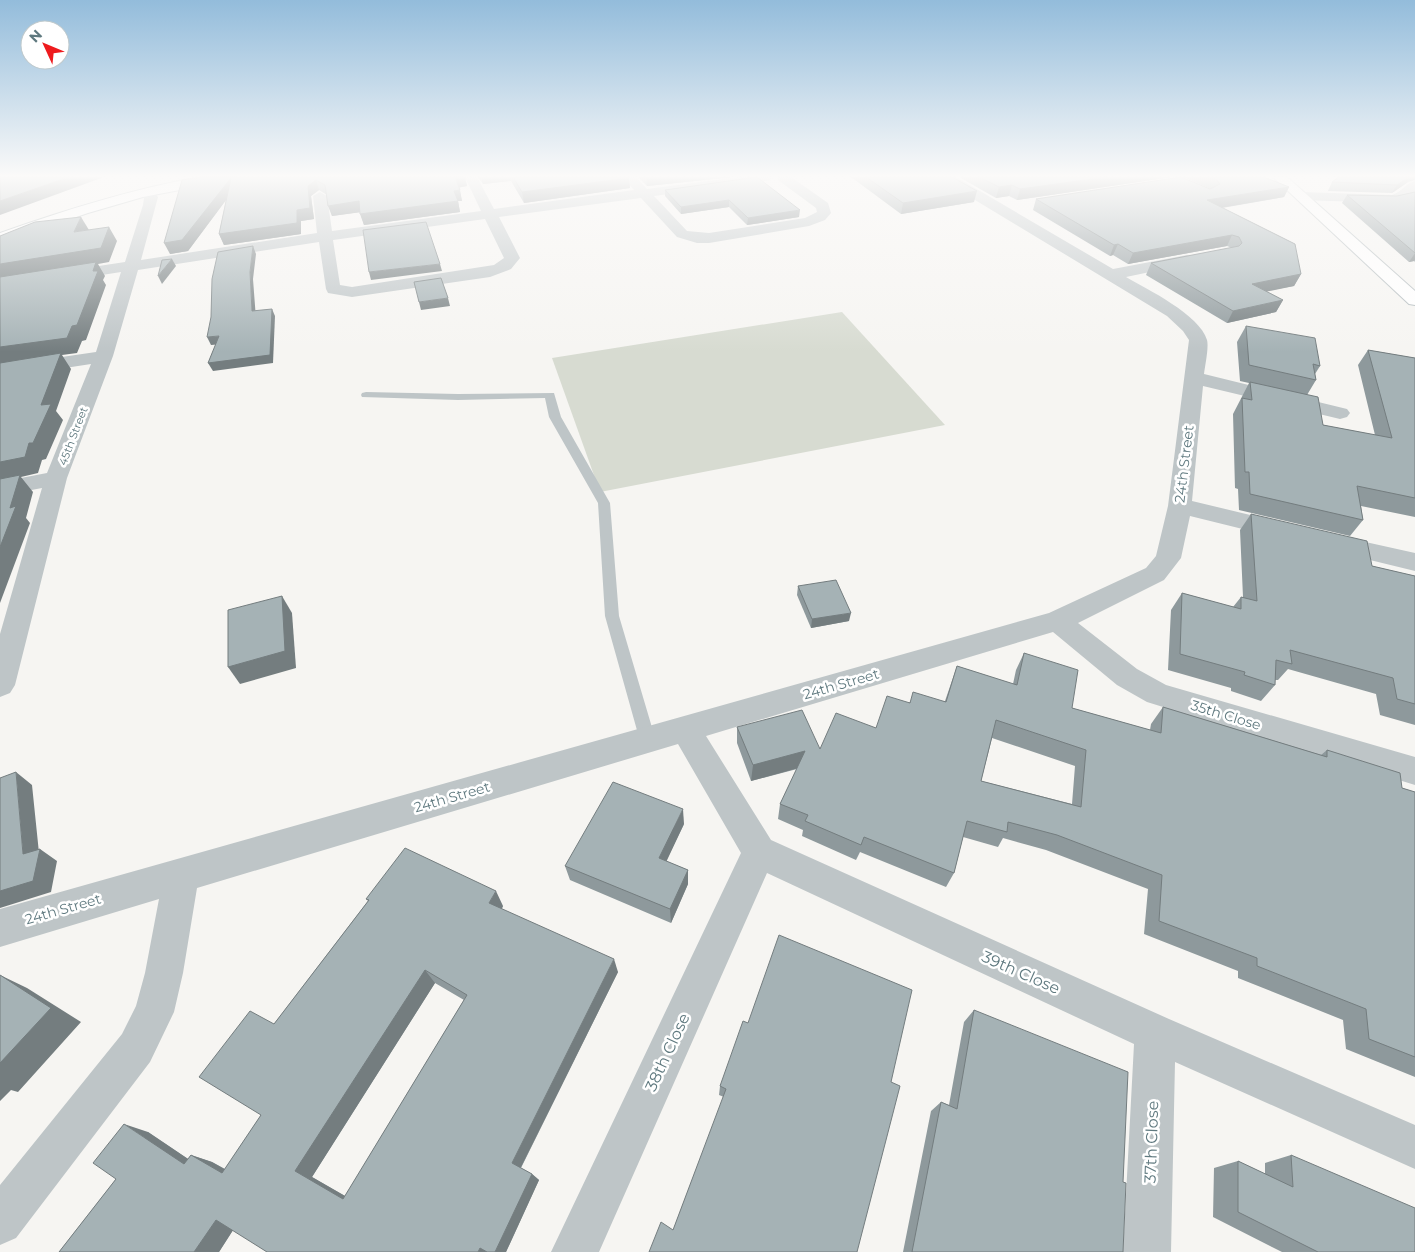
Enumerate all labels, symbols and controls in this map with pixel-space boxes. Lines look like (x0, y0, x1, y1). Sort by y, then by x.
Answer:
north arrow (20, 20, 70, 70)
text: N (25, 26, 46, 46)
street label: 45th Street (55, 404, 91, 467)
street label: 24th Street (1170, 424, 1198, 504)
street label: 24th Street (801, 665, 881, 703)
street label: 35th Close (1189, 696, 1263, 734)
street label: 24th Street (412, 778, 492, 816)
street label: 24th Street (23, 890, 103, 928)
street label: 39th Close (979, 947, 1063, 998)
street label: 38th Close (641, 1010, 694, 1094)
street label: 37th Close (1141, 1100, 1162, 1184)

